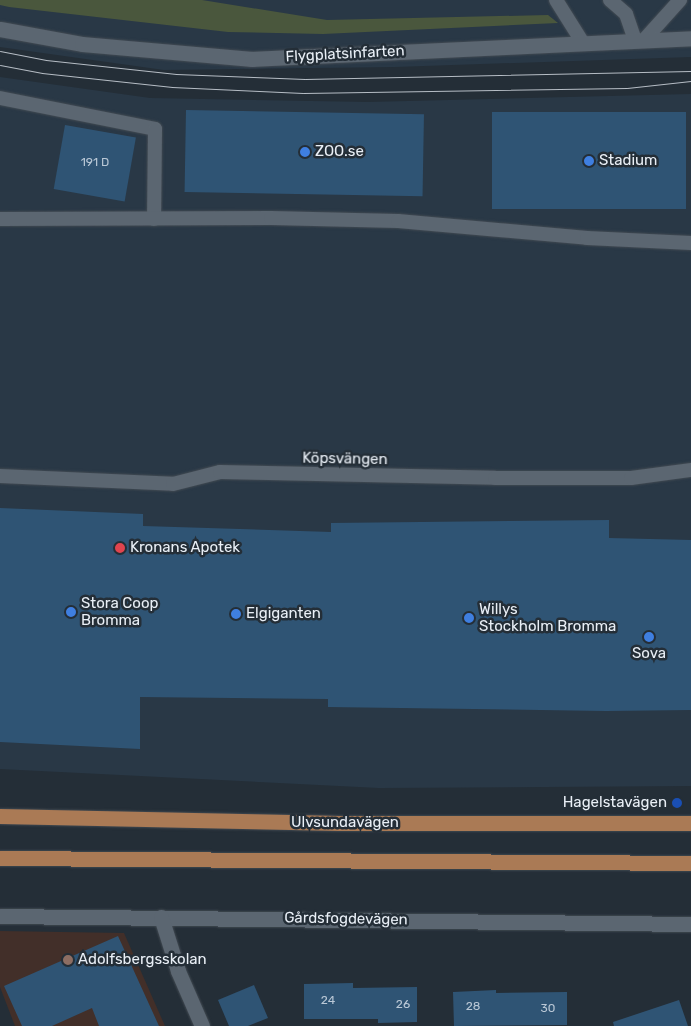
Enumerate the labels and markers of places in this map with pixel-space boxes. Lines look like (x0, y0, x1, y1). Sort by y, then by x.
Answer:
place label: ZOO.se (315, 143, 364, 161)
marker: ZOO.se (299, 146, 311, 158)
place label: Stadium (599, 152, 657, 170)
marker: Stadium (583, 155, 595, 167)
place label: Kronans Apotek (130, 539, 240, 557)
marker: Kronans Apotek (114, 542, 126, 554)
place label: Stora Coop Bromma (81, 594, 158, 629)
place label: Willys Stockholm Bromma (479, 600, 616, 635)
place label: Elgiganten (246, 605, 321, 623)
marker: Stora Coop Bromma (65, 606, 77, 618)
marker: Elgiganten (230, 608, 242, 620)
marker: Willys Stockholm Bromma (463, 612, 475, 624)
marker: Sova (643, 631, 655, 643)
place label: Sova (632, 645, 666, 663)
place label: Hagelstavägen (563, 794, 667, 812)
marker: Hagelstavägen (671, 797, 683, 809)
place label: Adolfsbergsskolan (78, 951, 207, 969)
marker: Adolfsbergsskolan (62, 954, 74, 966)

